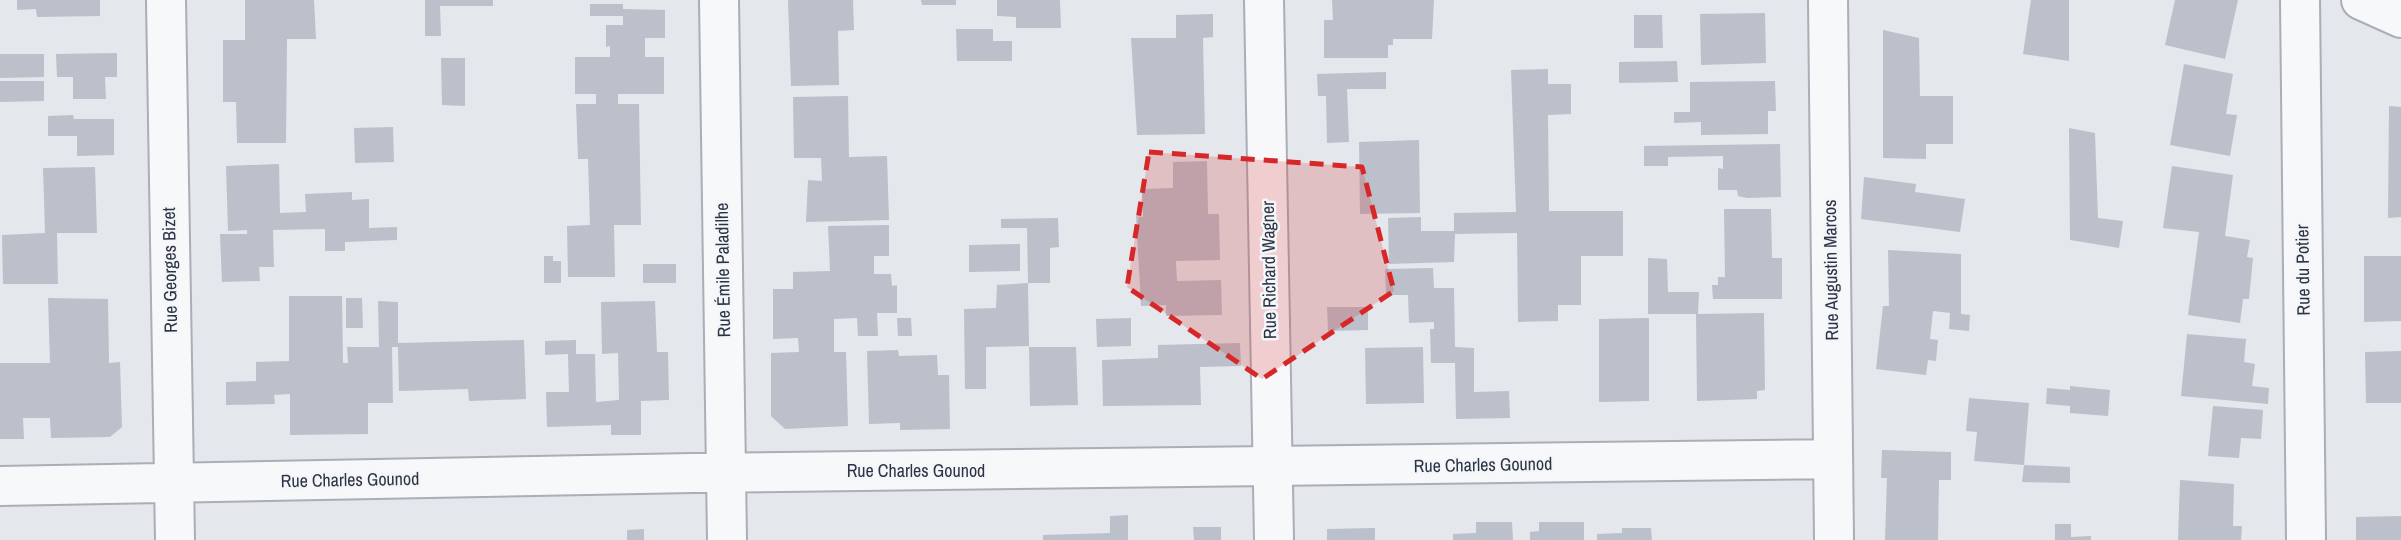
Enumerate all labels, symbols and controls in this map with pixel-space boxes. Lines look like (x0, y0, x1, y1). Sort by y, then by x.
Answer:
street label: Rue Augustin Marcos (1817, 199, 1844, 341)
street label: Rue Richard Wagner (1255, 201, 1282, 339)
street label: Rue Émile Paladilhe (709, 203, 736, 337)
street label: Rue Georges Bizet (156, 207, 183, 333)
street label: Rue du Potier (2289, 224, 2316, 316)
street label: Rue Charles Gounod (1413, 451, 1553, 478)
street label: Rue Charles Gounod (847, 458, 985, 483)
street label: Rue Charles Gounod (280, 466, 420, 493)

